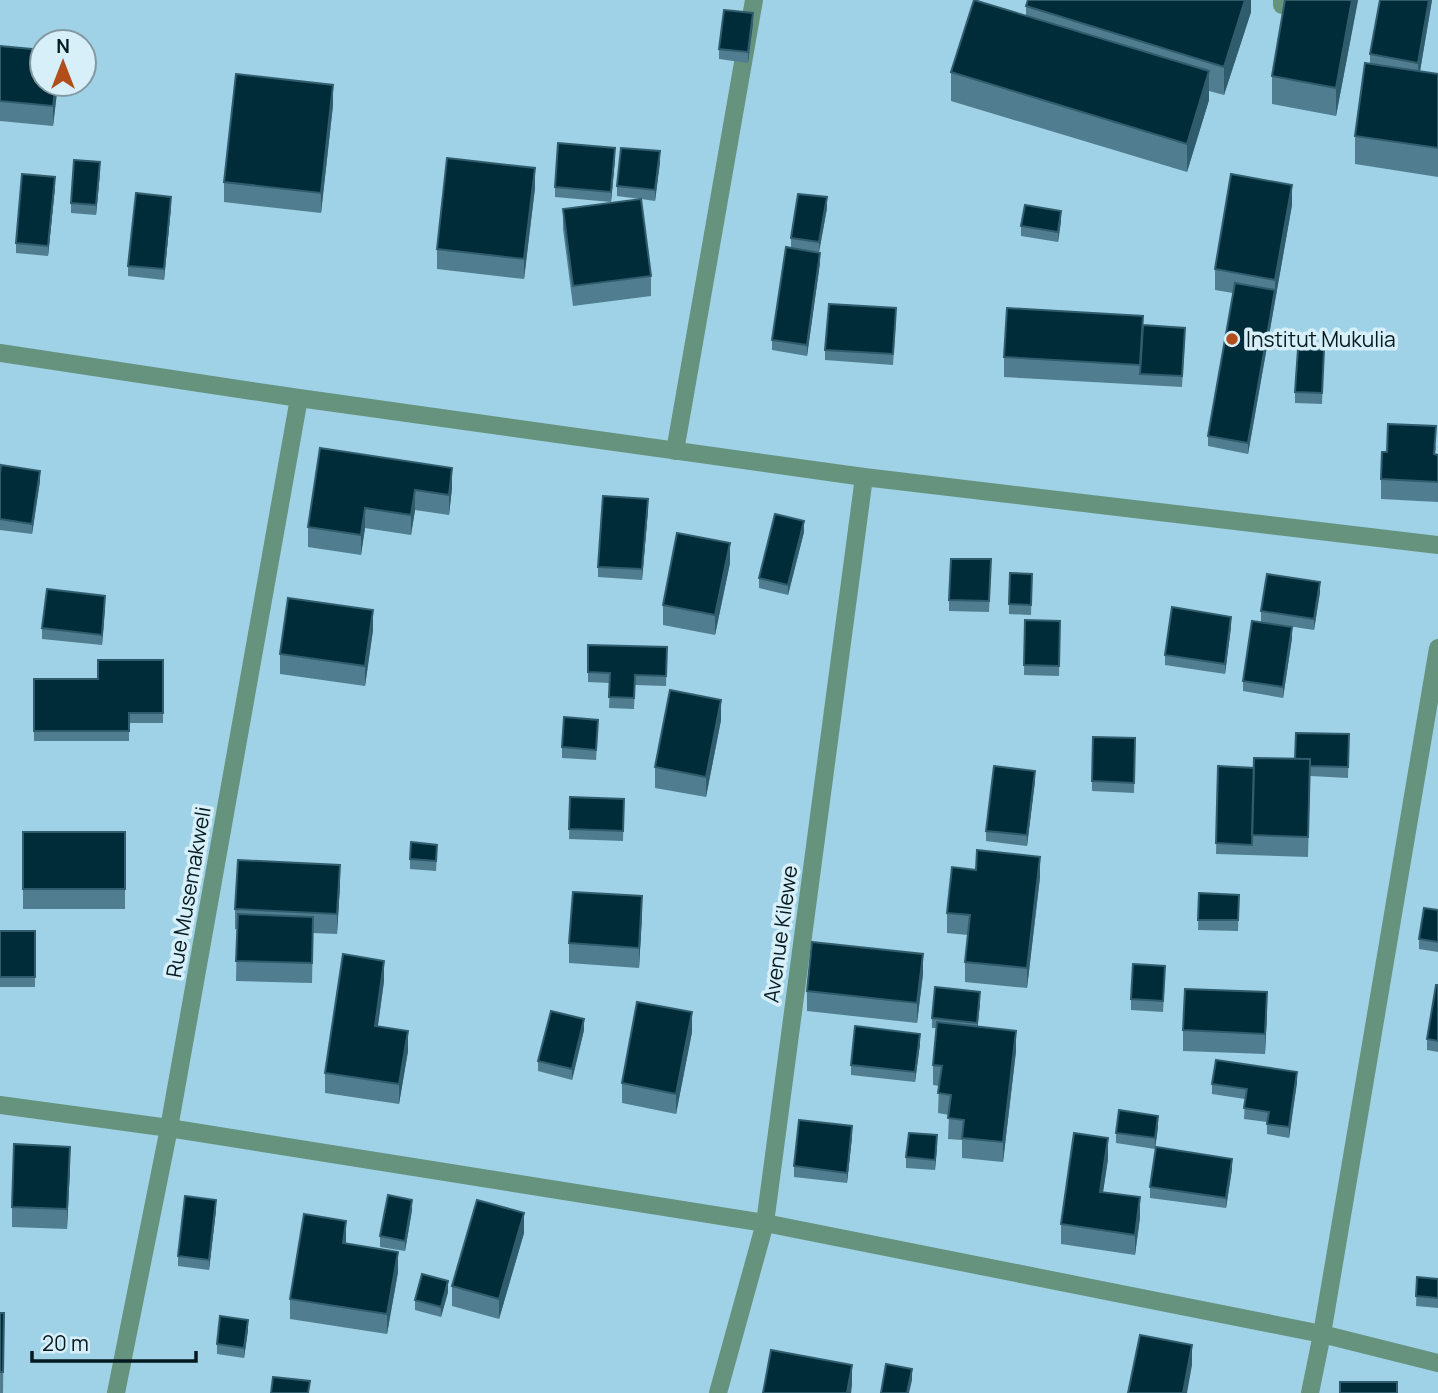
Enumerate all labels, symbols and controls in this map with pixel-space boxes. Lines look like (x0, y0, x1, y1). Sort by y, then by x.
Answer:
north arrow (28, 28, 98, 98)
text: N (56, 33, 70, 59)
place label: Institut Mukulia (1246, 325, 1396, 353)
marker: Institut Mukulia (1224, 331, 1240, 347)
street label: Rue Musemakweli (159, 804, 217, 980)
street label: Avenue Kilewe (757, 864, 803, 1004)
scale bar (32, 1320, 196, 1364)
text: 20 m (42, 1329, 89, 1357)

